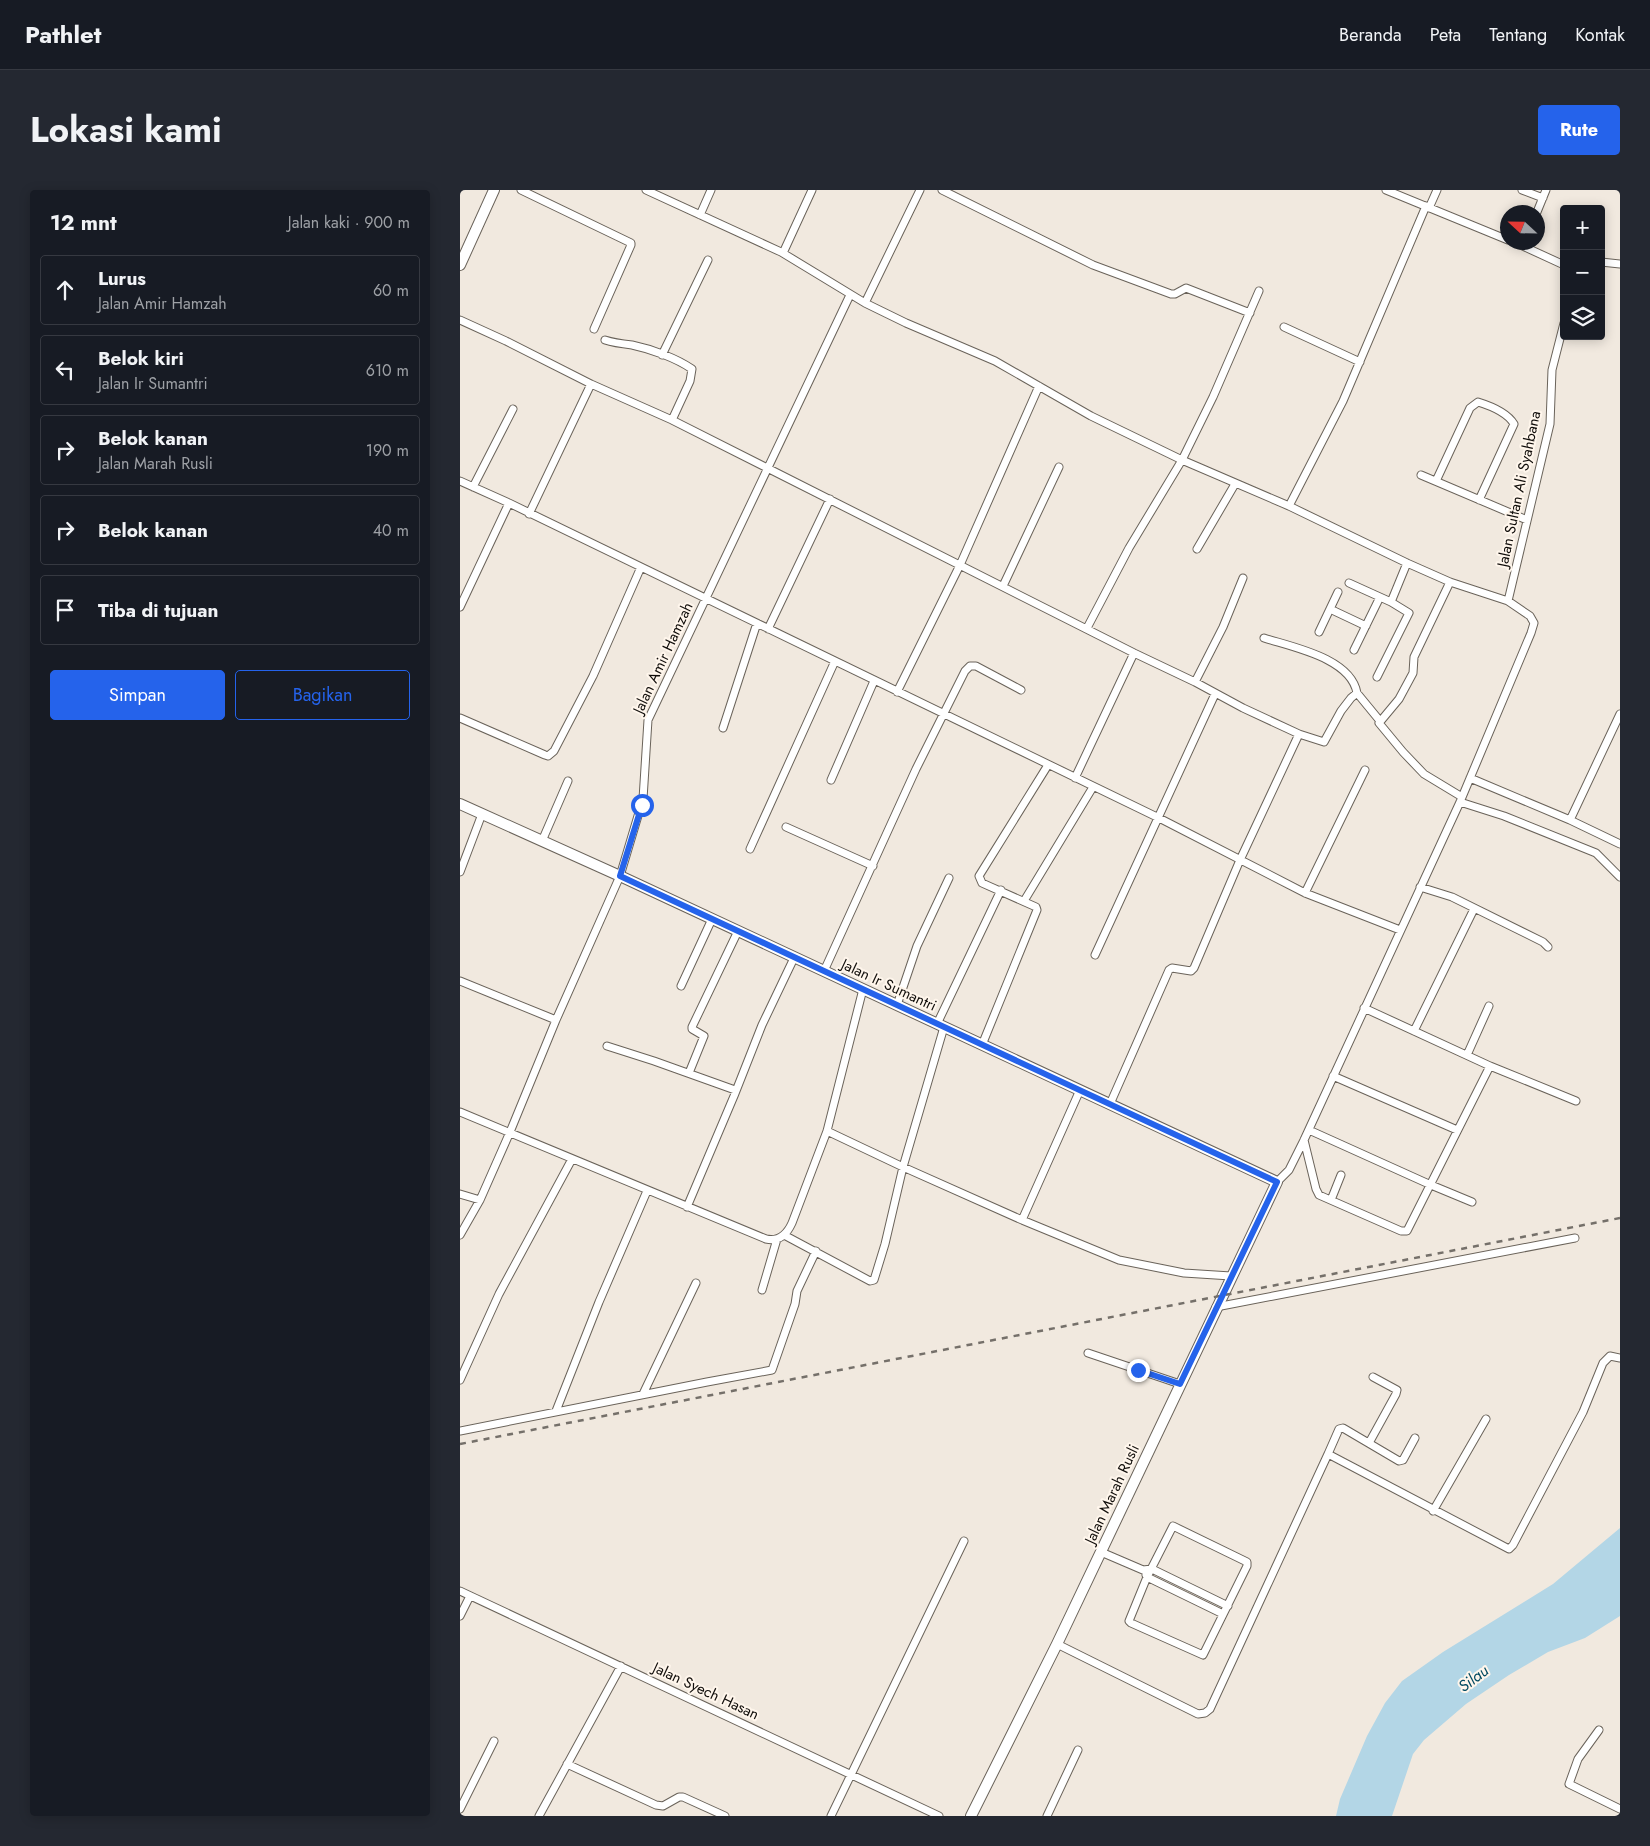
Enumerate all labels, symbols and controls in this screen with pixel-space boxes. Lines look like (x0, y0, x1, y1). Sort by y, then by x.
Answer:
text: Pathlet (25, 17, 101, 52)
text: Beranda (1339, 22, 1402, 48)
text: Peta (1430, 22, 1461, 48)
text: Tentang (1489, 22, 1547, 48)
text: Kontak (1575, 22, 1625, 48)
text: Lokasi kami (30, 105, 222, 155)
button: Rute (1538, 105, 1620, 155)
north arrow (1500, 205, 1545, 250)
map controls (1560, 205, 1605, 340)
button: + (1560, 205, 1605, 250)
text: 12 mnt (50, 208, 117, 238)
text: Jalan kaki · 900 m (288, 211, 410, 234)
button: − (1560, 250, 1605, 295)
text: Lurus (98, 265, 146, 292)
icon: ahead (51, 276, 79, 304)
text: 60 m (373, 279, 409, 302)
text: Jalan Amir Hamzah (98, 292, 227, 315)
button: layers (1560, 295, 1605, 340)
text: Belok kiri (98, 345, 184, 372)
icon: left (51, 356, 79, 384)
text: 610 m (366, 359, 409, 382)
text: Jalan Ir Sumantri (98, 372, 208, 395)
street label: Jalan Sultan Ali Syahbana (1491, 409, 1546, 571)
text: Belok kanan (98, 425, 208, 452)
icon: right (51, 436, 79, 464)
text: 190 m (366, 439, 409, 462)
text: Jalan Marah Rusli (98, 452, 213, 475)
icon: right (51, 516, 79, 544)
text: Belok kanan (98, 517, 208, 544)
text: 40 m (373, 519, 409, 542)
icon: arrive (51, 596, 79, 624)
text: Tiba di tujuan (98, 597, 218, 624)
street label: Jalan Amir Hamzah (627, 599, 698, 719)
button: Simpan (50, 670, 225, 720)
button: Bagikan (235, 670, 410, 720)
route start (631, 794, 654, 817)
street label: Jalan Ir Sumantri (836, 952, 940, 1017)
route end (1127, 1359, 1150, 1382)
street label: Jalan Marah Rusli (1078, 1441, 1145, 1549)
street label: Jalan Syech Hasan (648, 1656, 763, 1725)
water label: Silau (1453, 1659, 1493, 1698)

